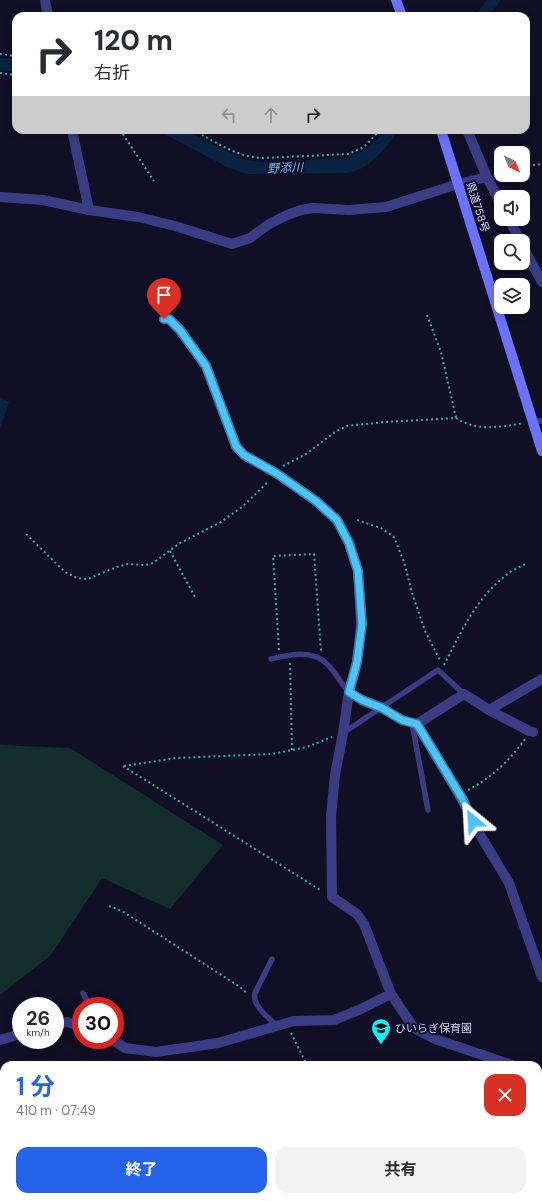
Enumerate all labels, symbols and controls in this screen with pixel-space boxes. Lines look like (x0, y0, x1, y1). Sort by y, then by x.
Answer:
text: 120 m (94, 22, 173, 59)
icon: right (28, 28, 80, 80)
text: 右折 (94, 61, 130, 85)
icon: left (218, 104, 240, 126)
icon: ahead (260, 104, 282, 126)
icon: right (302, 104, 324, 126)
north arrow (494, 146, 530, 182)
map controls (494, 146, 530, 314)
water label: 野添川 (267, 159, 305, 177)
street label: 県道758号 (463, 180, 493, 234)
button: sound (494, 190, 530, 226)
button: search (494, 234, 530, 270)
pin (147, 278, 181, 319)
button: layers (494, 278, 530, 314)
icon: arrive (153, 284, 175, 306)
position arrow (452, 800, 494, 842)
speed limit sign: 30 (72, 997, 124, 1049)
text: 26 (26, 1005, 50, 1031)
school or university icon: ひいらぎ保育園 (370, 1017, 392, 1045)
place label: ひいらぎ保育園 (395, 1021, 472, 1035)
text: km/h (26, 1026, 50, 1039)
text: 1 分 (16, 1071, 54, 1102)
button: close (484, 1074, 526, 1116)
text: 410 m · 07:49 (16, 1102, 96, 1119)
button: 終了 (16, 1147, 267, 1193)
button: 共有 (275, 1147, 526, 1193)

